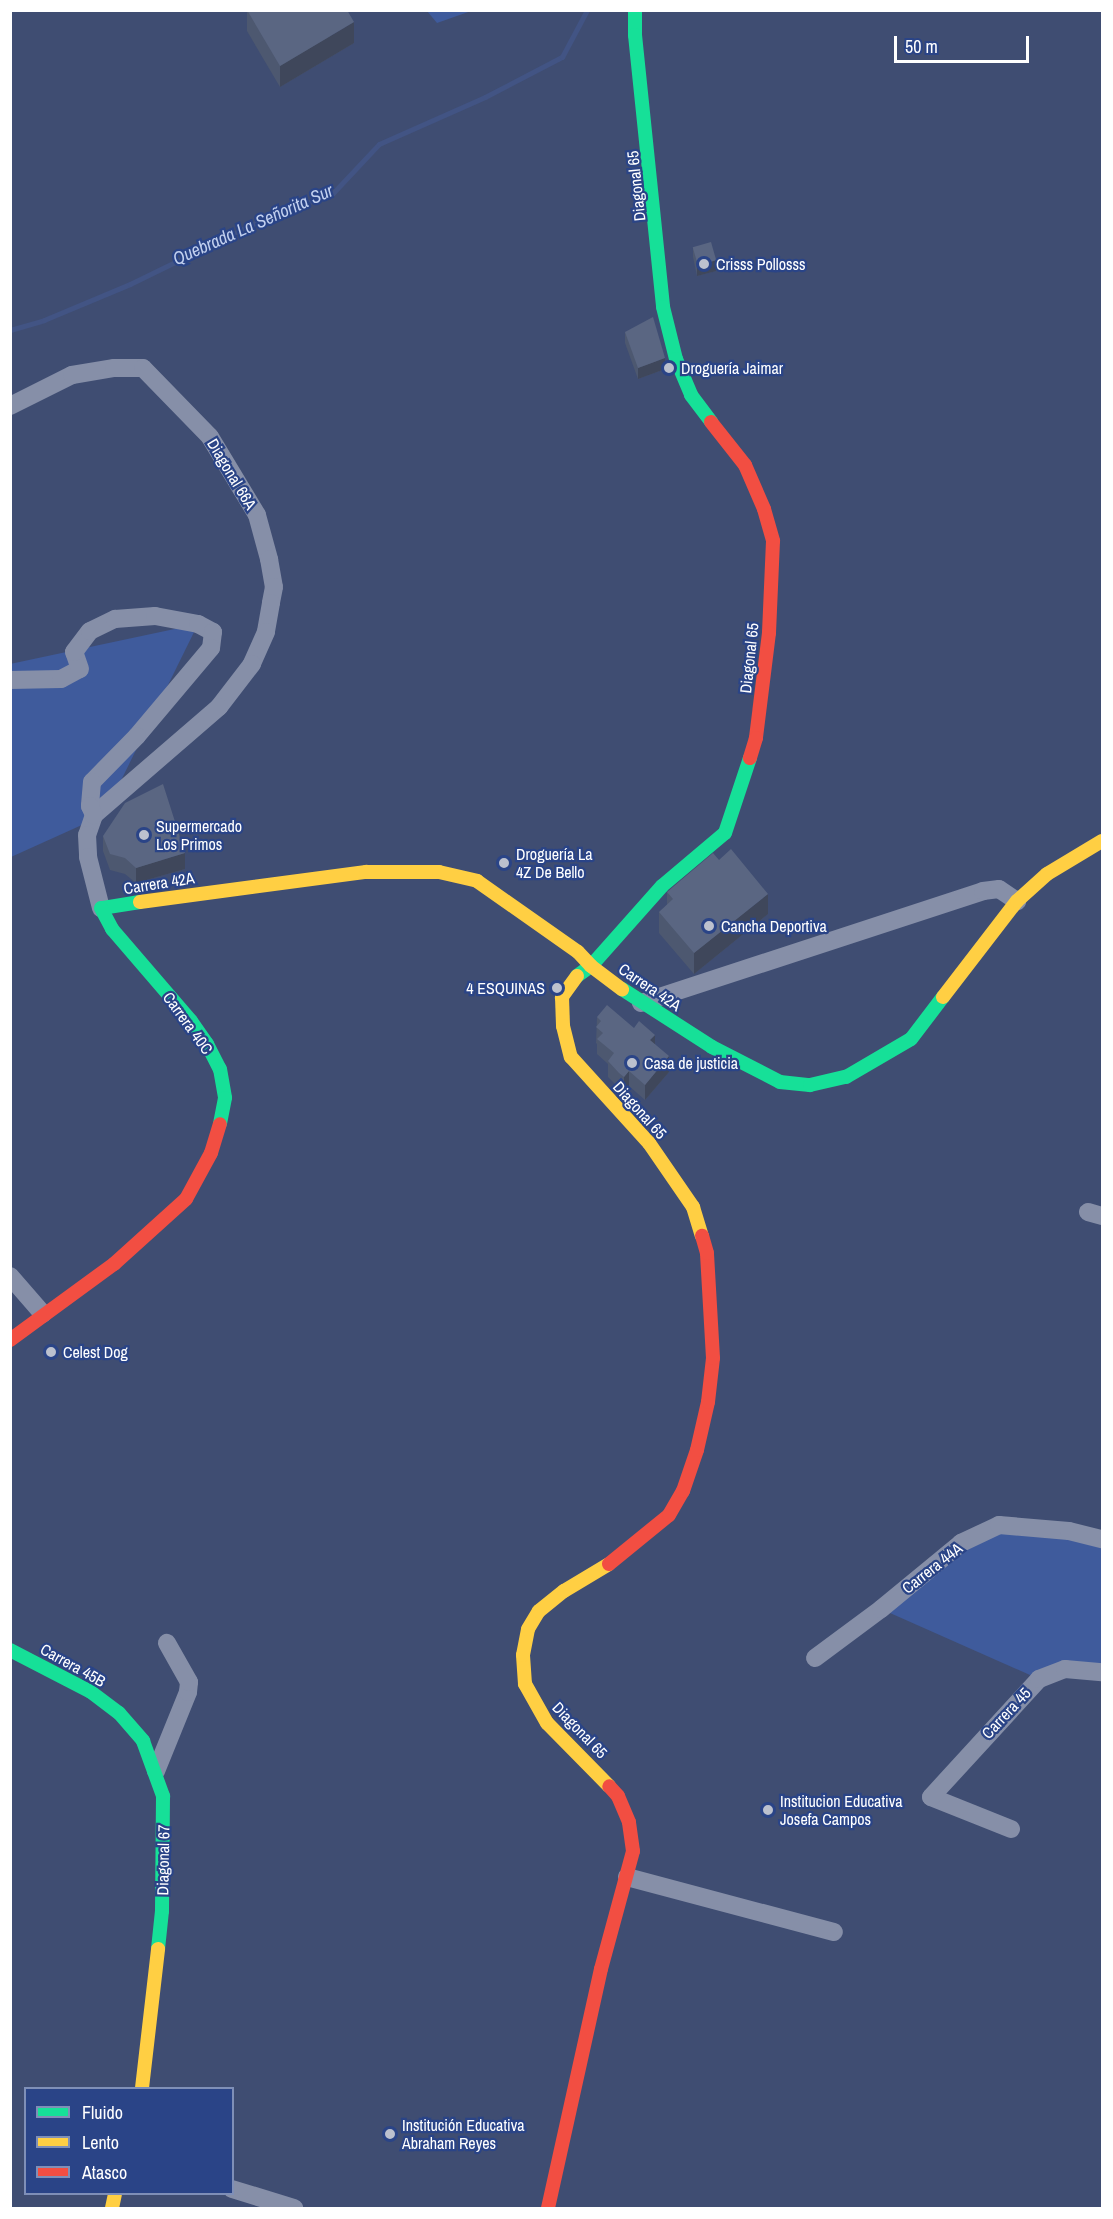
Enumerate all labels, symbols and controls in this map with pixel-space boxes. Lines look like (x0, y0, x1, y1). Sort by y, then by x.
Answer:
scale bar (897, 24, 1032, 62)
text: 50 m (905, 34, 938, 59)
street label: Diagonal 65 (623, 150, 649, 222)
water label: Quebrada La Señorita Sur (170, 180, 336, 270)
place label: Crisss Pollosss (716, 254, 806, 274)
marker: Crisss Pollosss (697, 257, 711, 271)
place label: Droguería Jaimar (681, 358, 783, 378)
marker: Droguería Jaimar (662, 361, 676, 375)
street label: Diagonal 66A (203, 435, 261, 513)
street label: Diagonal 65 (736, 622, 762, 694)
place label: Supermercado Los Primos (156, 816, 242, 854)
marker: Supermercado Los Primos (137, 828, 151, 842)
place label: Droguería La 4Z De Bello (516, 844, 593, 882)
marker: Droguería La 4Z De Bello (497, 856, 511, 870)
street label: Carrera 42A (122, 868, 196, 898)
place label: Cancha Deportiva (721, 916, 827, 936)
marker: Cancha Deportiva (702, 919, 716, 933)
street label: Carrera 42A (615, 959, 685, 1015)
place label: 4 ESQUINAS (466, 978, 545, 998)
marker: 4 ESQUINAS (550, 981, 564, 995)
street label: Carrera 40C (159, 988, 217, 1058)
place label: Casa de justicia (644, 1053, 738, 1073)
marker: Casa de justicia (625, 1056, 639, 1070)
street label: Diagonal 65 (609, 1077, 671, 1143)
place label: Celest Dog (63, 1342, 128, 1362)
marker: Celest Dog (44, 1345, 58, 1359)
street label: Carrera 44A (898, 1538, 966, 1598)
street label: Carrera 45B (37, 1639, 109, 1691)
street label: Carrera 45 (978, 1684, 1034, 1742)
street label: Diagonal 65 (549, 1698, 611, 1762)
place label: Institucion Educativa Josefa Campos (780, 1791, 903, 1829)
marker: Institucion Educativa Josefa Campos (761, 1803, 775, 1817)
street label: Diagonal 67 (153, 1824, 173, 1896)
legend (24, 2087, 234, 2195)
text: Fluido (82, 2100, 123, 2125)
place label: Institución Educativa Abraham Reyes (402, 2115, 525, 2153)
marker: Institución Educativa Abraham Reyes (383, 2127, 397, 2141)
text: Lento (82, 2130, 119, 2155)
text: Atasco (82, 2160, 127, 2185)

